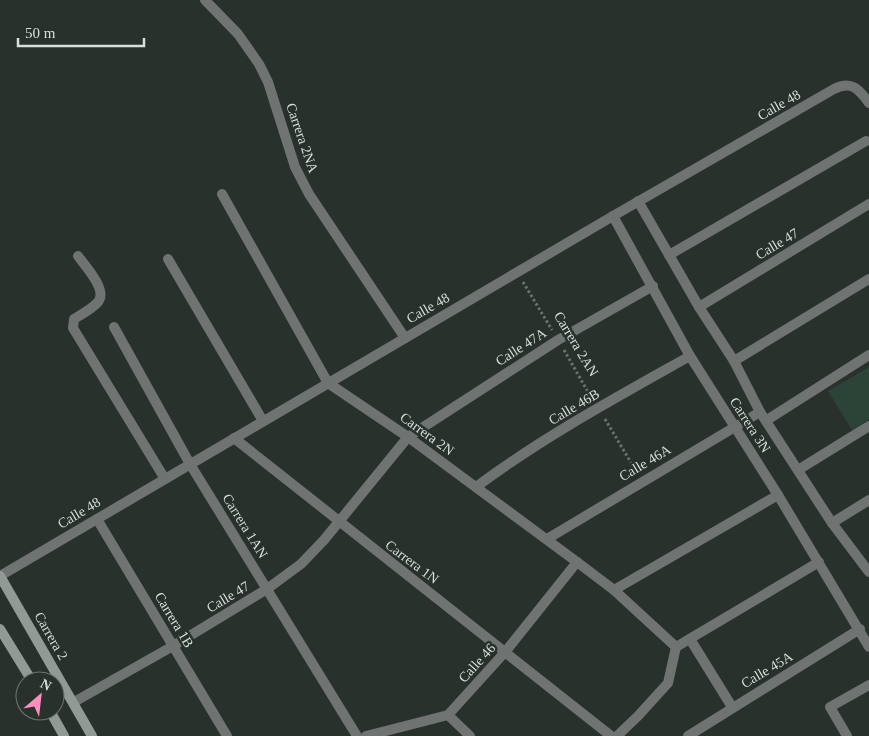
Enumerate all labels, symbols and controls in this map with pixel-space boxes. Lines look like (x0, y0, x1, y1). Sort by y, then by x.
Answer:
scale bar (18, 15, 144, 47)
text: 50 m (25, 25, 56, 41)
street label: Calle 48 (755, 87, 803, 123)
street label: Carrera 2NA (283, 101, 321, 176)
street label: Calle 47 (753, 225, 801, 263)
street label: Calle 48 (404, 290, 452, 326)
street label: Carrera 2AN (551, 309, 601, 379)
street label: Calle 47A (493, 325, 550, 369)
street label: Calle 46B (546, 386, 602, 428)
street label: Carrera 3N (727, 395, 773, 455)
street label: Carrera 2N (397, 410, 457, 458)
street label: Calle 46A (617, 441, 674, 484)
street label: Carrera 1AN (219, 491, 271, 561)
street label: Calle 48 (55, 494, 103, 532)
street label: Carrera 1N (382, 537, 442, 587)
street label: Calle 47 (204, 578, 252, 616)
street label: Carrera 1B (152, 590, 196, 650)
street label: Carrera 2 (31, 610, 71, 662)
street label: Calle 46 (456, 641, 498, 685)
street label: Calle 45A (739, 648, 796, 691)
north arrow (15, 671, 65, 721)
text: N (38, 676, 54, 694)

